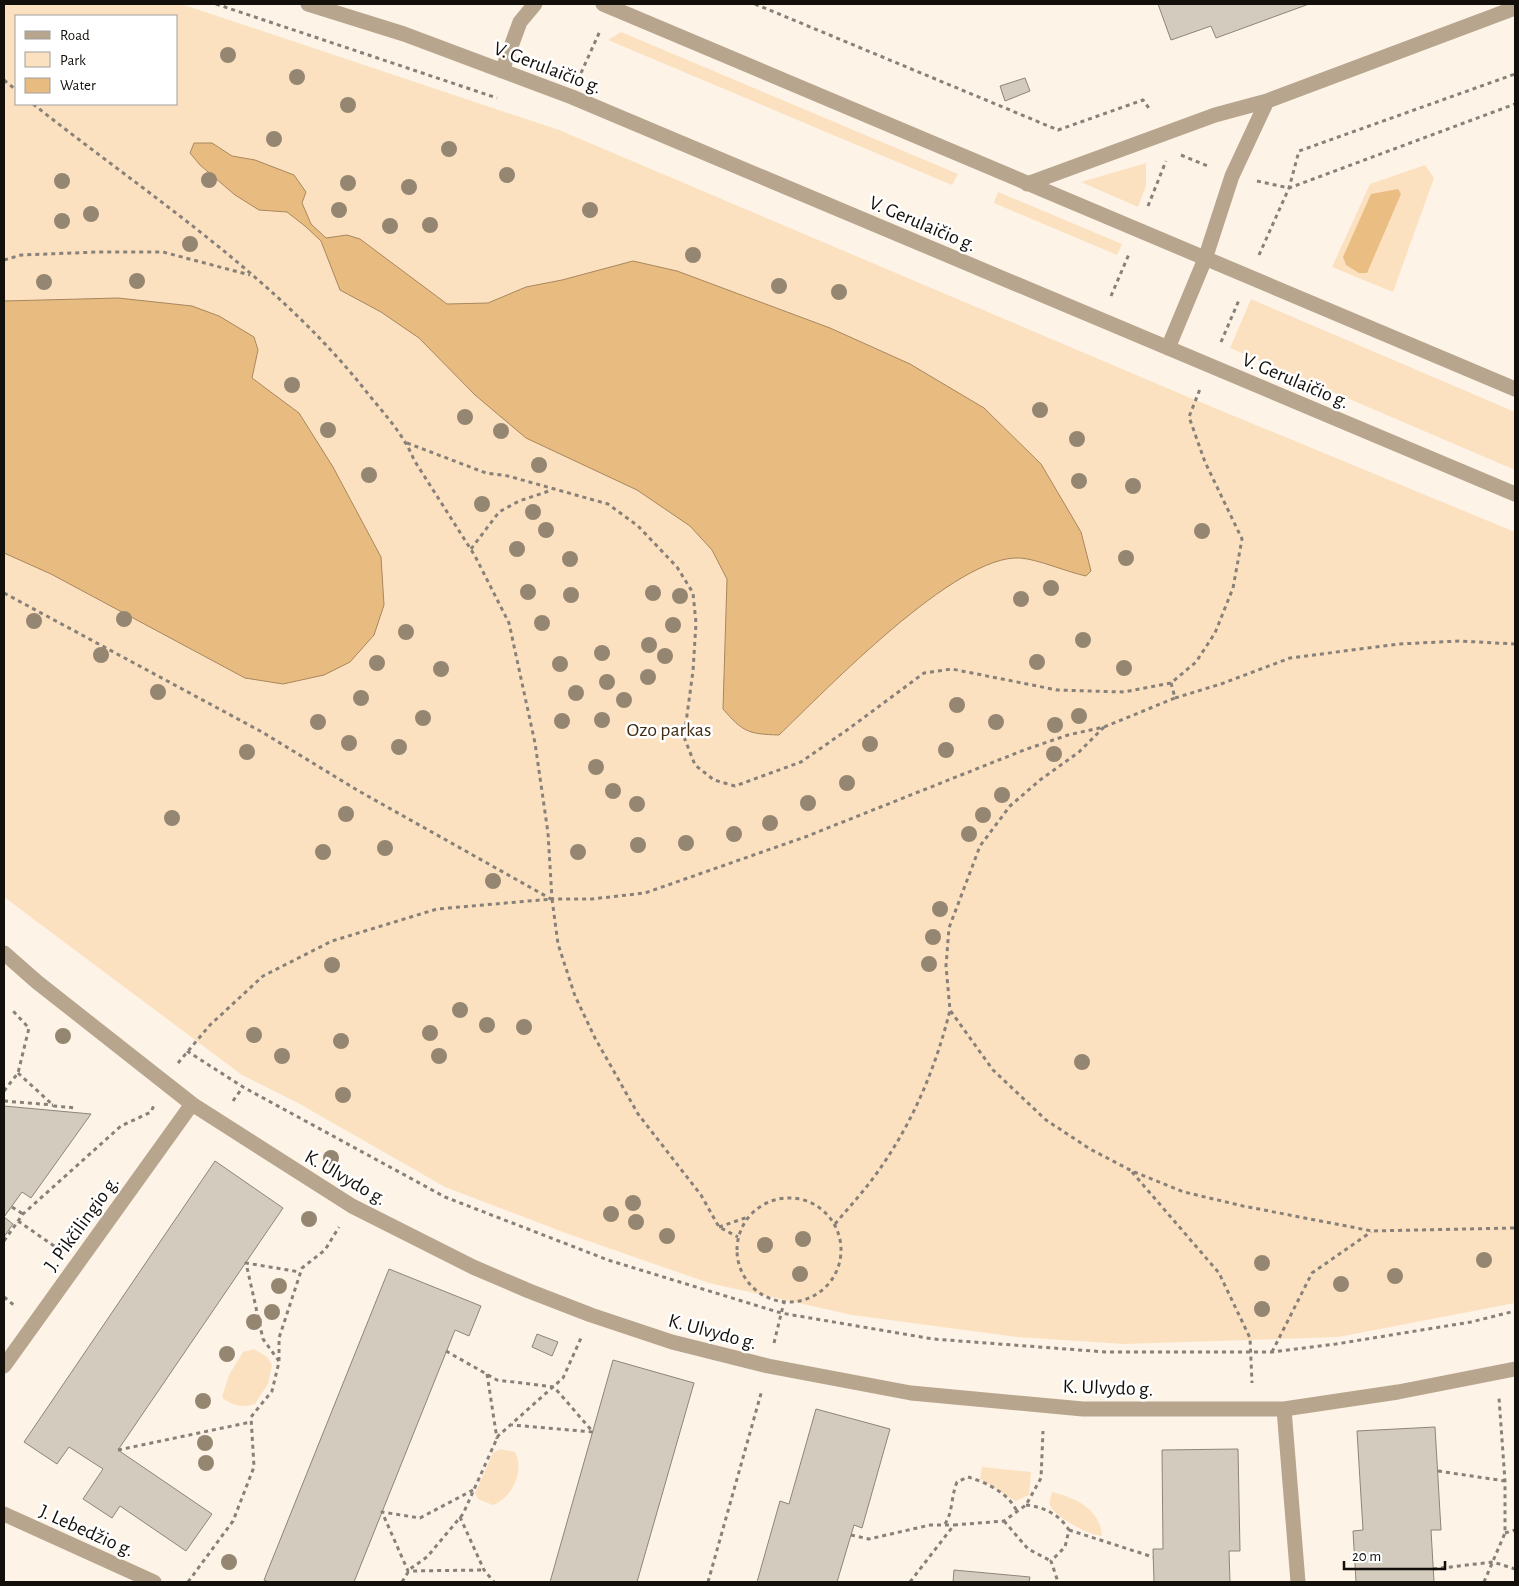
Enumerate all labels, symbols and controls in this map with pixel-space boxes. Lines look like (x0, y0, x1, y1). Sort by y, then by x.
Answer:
legend (15, 15, 178, 105)
text: Road (60, 28, 90, 43)
street label: V. Gerulaičio g. (491, 38, 604, 98)
text: Park (60, 53, 86, 68)
text: Water (60, 78, 96, 93)
street label: V. Gerulaičio g. (866, 192, 979, 255)
street label: V. Gerulaičio g. (1239, 349, 1352, 412)
park label: Ozo parkas (627, 720, 711, 740)
street label: K. Ulvydo g. (301, 1147, 390, 1209)
street label: J. Pikčilingio g. (41, 1172, 123, 1275)
street label: K. Ulvydo g. (666, 1311, 759, 1353)
street label: K. Ulvydo g. (1062, 1376, 1154, 1400)
street label: J. Lebedžio g. (36, 1501, 137, 1561)
scale bar (1344, 1538, 1445, 1570)
text: 20 m (1352, 1549, 1381, 1564)

